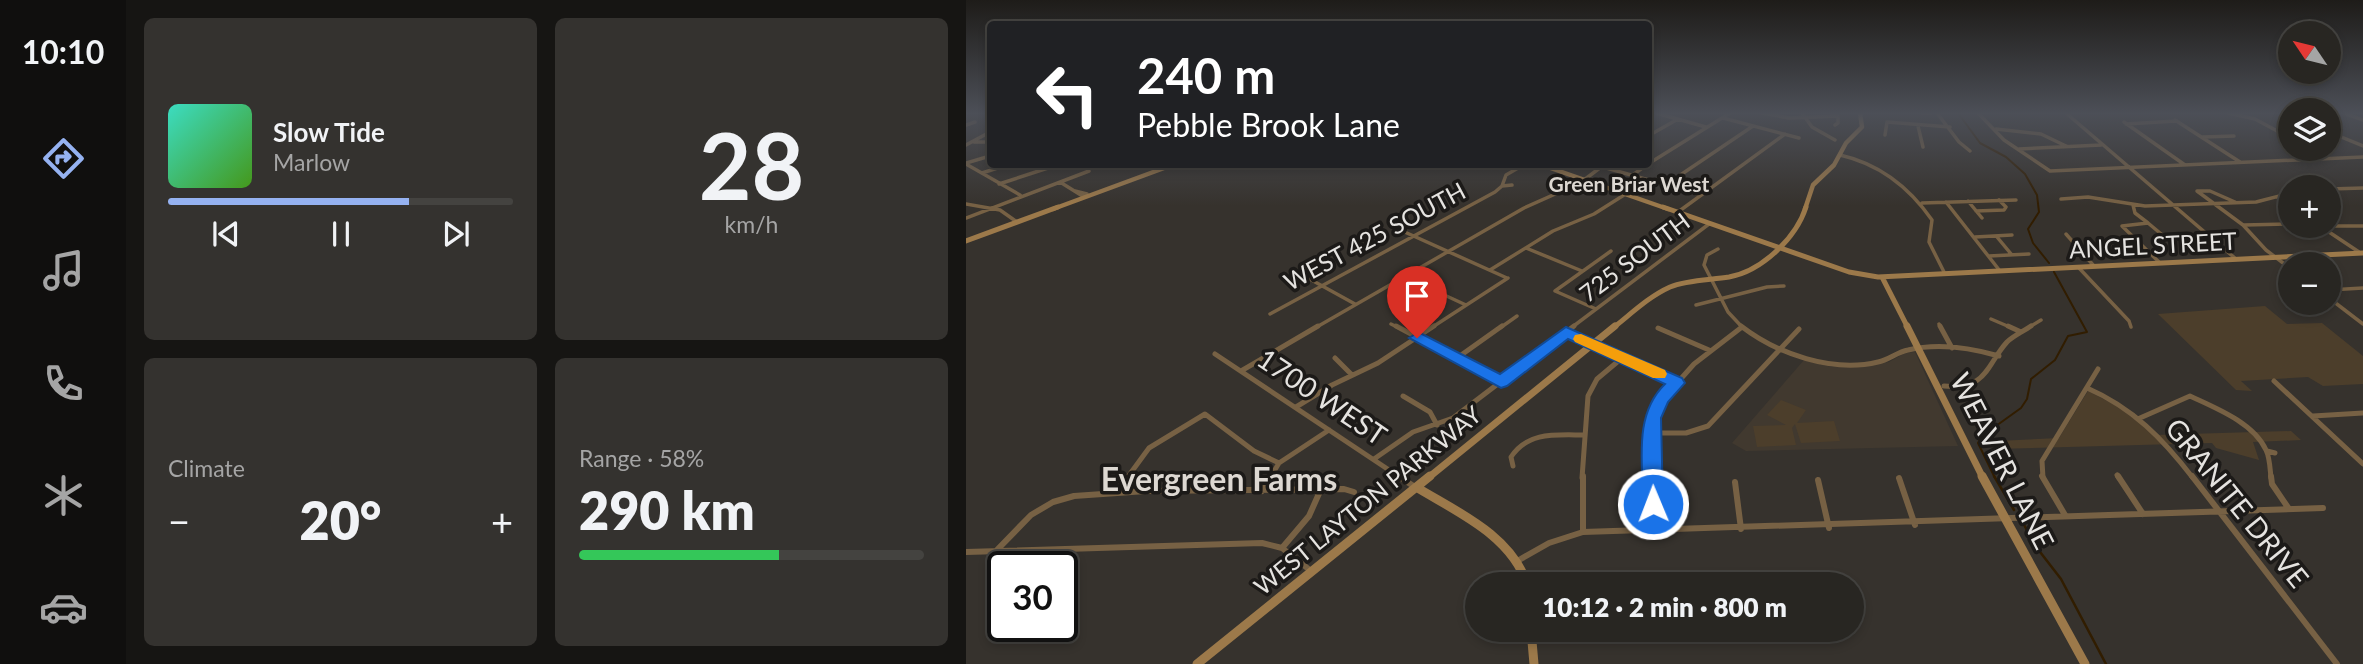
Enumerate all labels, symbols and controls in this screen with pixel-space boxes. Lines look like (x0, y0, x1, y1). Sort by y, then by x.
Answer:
north arrow (2278, 21, 2342, 84)
map controls (2278, 21, 2341, 315)
text: 10:10 (22, 32, 104, 71)
text: 240 m (1137, 46, 1275, 104)
icon: left (1022, 49, 1113, 140)
button: layers (2278, 98, 2341, 161)
text: Pebble Brook Lane (1137, 105, 1400, 144)
text: 28 (699, 110, 804, 219)
text: Slow Tide (273, 116, 385, 148)
icon: directions (39, 134, 88, 183)
text: Marlow (273, 148, 350, 176)
district label: Green Briar West (1549, 171, 1710, 196)
button: + (2278, 175, 2341, 238)
street label: WEST 425 SOUTH (1278, 176, 1470, 296)
street label: 725 SOUTH (1573, 206, 1695, 308)
text: km/h (725, 210, 778, 238)
icon: previous (207, 215, 245, 253)
icon: pause (322, 215, 360, 253)
icon: next (437, 215, 475, 253)
street label: ANGEL STREET (2068, 226, 2237, 263)
icon: music (39, 246, 88, 295)
button: − (2278, 252, 2341, 315)
pin (1387, 266, 1447, 338)
icon: arrive (1398, 277, 1436, 315)
street label: 1700 WEST (1251, 341, 1394, 452)
icon: phone (39, 359, 88, 408)
street label: WEAVER LANE (1944, 367, 2062, 554)
street label: WEST LAYTON PARKWAY (1248, 399, 1487, 600)
street label: GRANITE DRIVE (2159, 411, 2316, 594)
text: Range · 58% (579, 444, 704, 472)
text: Climate (168, 454, 245, 482)
district label: Evergreen Farms (1101, 459, 1337, 498)
position arrow (1616, 467, 1690, 541)
icon: climate (39, 471, 88, 520)
text: 290 km (579, 479, 755, 541)
text: 20° (300, 489, 381, 551)
text: − (168, 498, 190, 544)
text: + (491, 498, 513, 544)
speed limit sign: 30 (987, 551, 1078, 642)
icon: car (39, 583, 88, 632)
text: 10:12 · 2 min · 800 m (1542, 591, 1787, 623)

